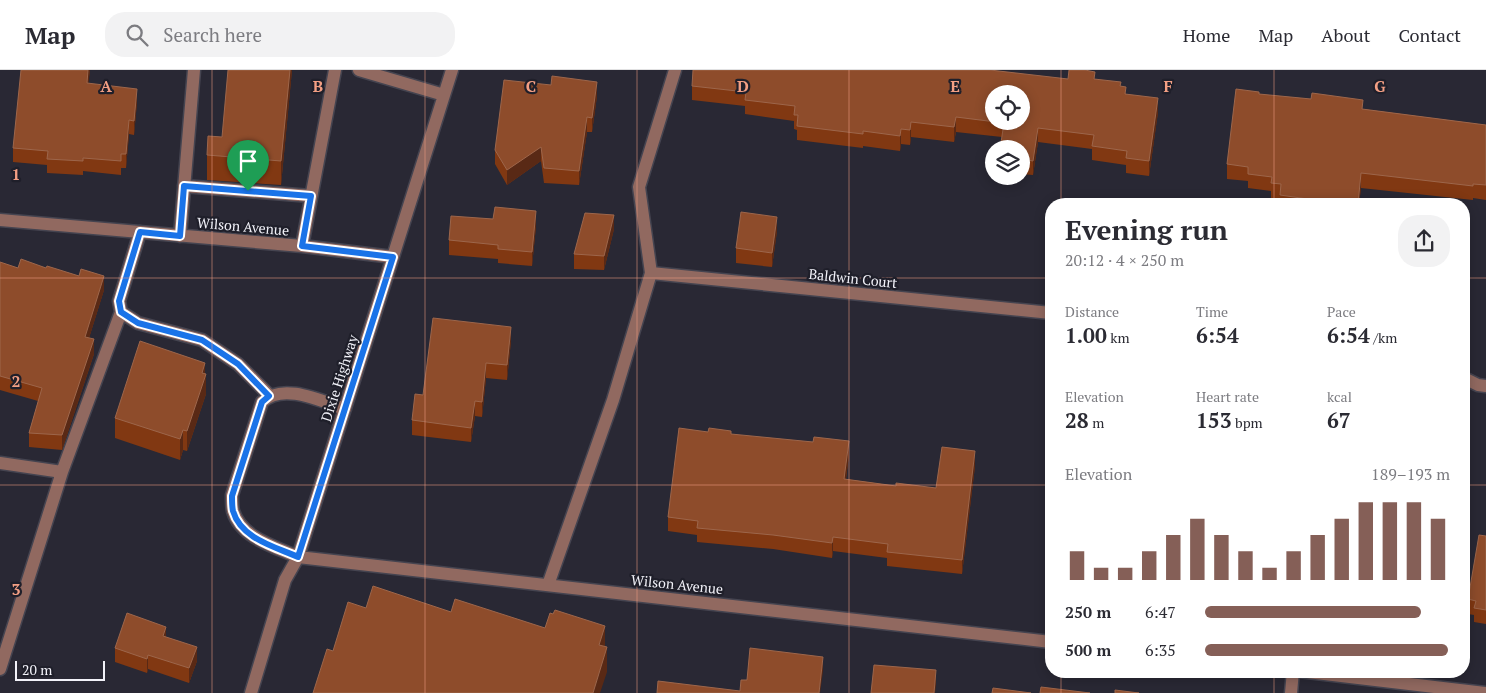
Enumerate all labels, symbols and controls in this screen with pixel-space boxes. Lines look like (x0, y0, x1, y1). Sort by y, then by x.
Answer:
search box (105, 12, 455, 57)
text: Map (25, 19, 75, 51)
icon: search (123, 21, 151, 49)
text: Search here (163, 22, 262, 47)
text: Home (1183, 23, 1230, 47)
text: Map (1258, 23, 1293, 47)
text: About (1321, 23, 1370, 47)
text: Contact (1398, 23, 1461, 47)
text: A (100, 75, 112, 97)
text: B (313, 75, 323, 97)
text: C (526, 75, 536, 97)
text: D (737, 75, 749, 97)
text: E (950, 75, 960, 97)
text: F (1163, 75, 1173, 97)
text: G (1374, 75, 1386, 97)
map controls (985, 85, 1030, 185)
button: locate (985, 85, 1030, 130)
pin (227, 140, 269, 191)
button: layers (985, 140, 1030, 185)
icon: arrive (234, 147, 262, 175)
text: 1 (11, 163, 21, 185)
text: Evening run (1065, 211, 1228, 248)
street label: Wilson Avenue (196, 213, 290, 239)
button: share (1398, 215, 1450, 267)
text: 20:12 · 4 × 250 m (1065, 249, 1184, 271)
street label: Baldwin Court (808, 264, 899, 292)
text: Distance (1065, 302, 1119, 321)
text: Time (1196, 302, 1228, 321)
text: Pace (1327, 302, 1356, 321)
text: 1.00 (1065, 321, 1107, 349)
text: 6:54 (1196, 321, 1239, 349)
text: 6:54 (1327, 321, 1370, 349)
text: km (1107, 328, 1130, 347)
text: /km (1370, 328, 1397, 347)
street label: Dixie Highway (316, 331, 362, 424)
text: 2 (11, 370, 21, 392)
text: Elevation (1065, 387, 1124, 406)
text: Heart rate (1196, 387, 1259, 406)
text: kcal (1327, 387, 1352, 406)
text: 28 (1065, 406, 1089, 434)
text: 153 (1196, 406, 1232, 434)
text: 67 (1327, 406, 1351, 434)
text: m (1089, 413, 1104, 432)
text: bpm (1232, 413, 1263, 432)
text: Elevation (1065, 463, 1132, 485)
text: 189–193 m (1371, 463, 1450, 485)
street label: Wilson Avenue (630, 570, 724, 598)
text: 3 (11, 578, 21, 600)
text: 250 m (1065, 601, 1111, 623)
text: 6:47 (1145, 601, 1176, 623)
text: 500 m (1065, 639, 1111, 661)
text: 6:35 (1145, 639, 1176, 661)
scale bar (15, 658, 105, 681)
text: 20 m (22, 660, 52, 679)

